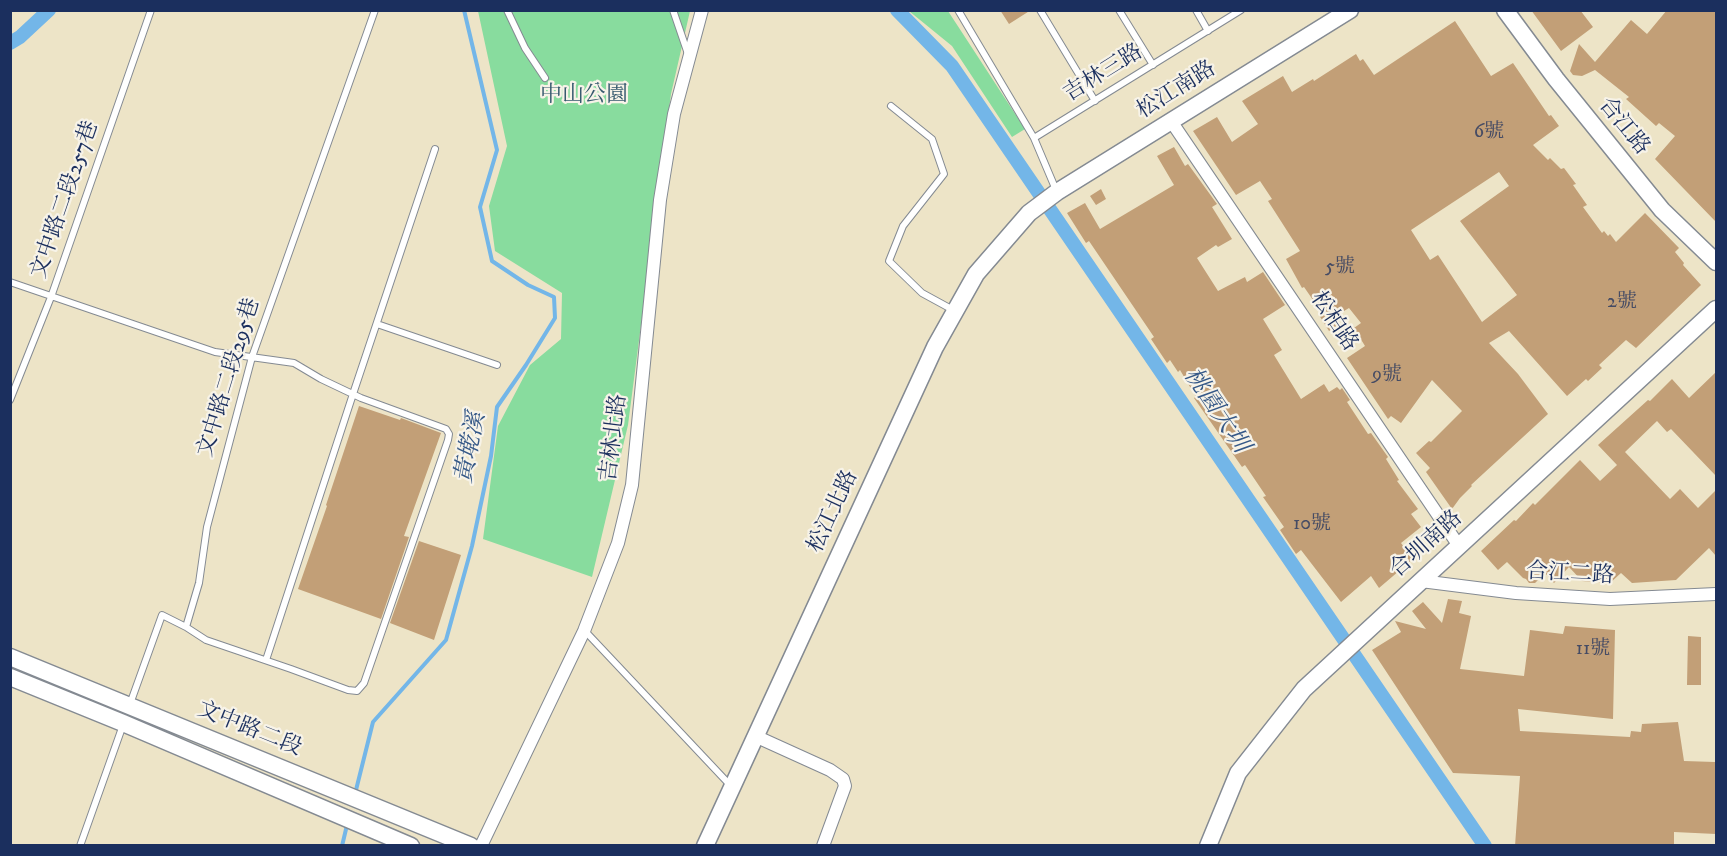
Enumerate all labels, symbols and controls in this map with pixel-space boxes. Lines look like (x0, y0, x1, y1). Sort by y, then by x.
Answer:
street label: 吉林三路 (1060, 39, 1148, 109)
street label: 松江南路 (1133, 56, 1221, 126)
park label: 中山公園 (540, 83, 628, 109)
street label: 合江路 (1592, 93, 1654, 161)
street label: 文中路二段257巷 (27, 118, 105, 282)
house number: 6號 (1474, 121, 1504, 145)
house number: 5號 (1325, 256, 1355, 280)
street label: 松柏路 (1304, 287, 1362, 357)
house number: 2號 (1607, 291, 1637, 315)
street label: 文中路二段295巷 (193, 295, 267, 461)
water label: 桃園大圳 (1176, 363, 1254, 459)
house number: 9號 (1372, 364, 1402, 388)
street label: 吉林北路 (597, 393, 633, 483)
water label: 黃墘溪 (451, 410, 493, 486)
street label: 松江北路 (803, 467, 865, 557)
street label: 合圳南路 (1385, 506, 1469, 584)
house number: 10號 (1293, 513, 1331, 537)
street label: 合江二路 (1525, 560, 1615, 590)
house number: 11號 (1576, 638, 1610, 662)
street label: 文中路二段 (193, 697, 305, 763)

